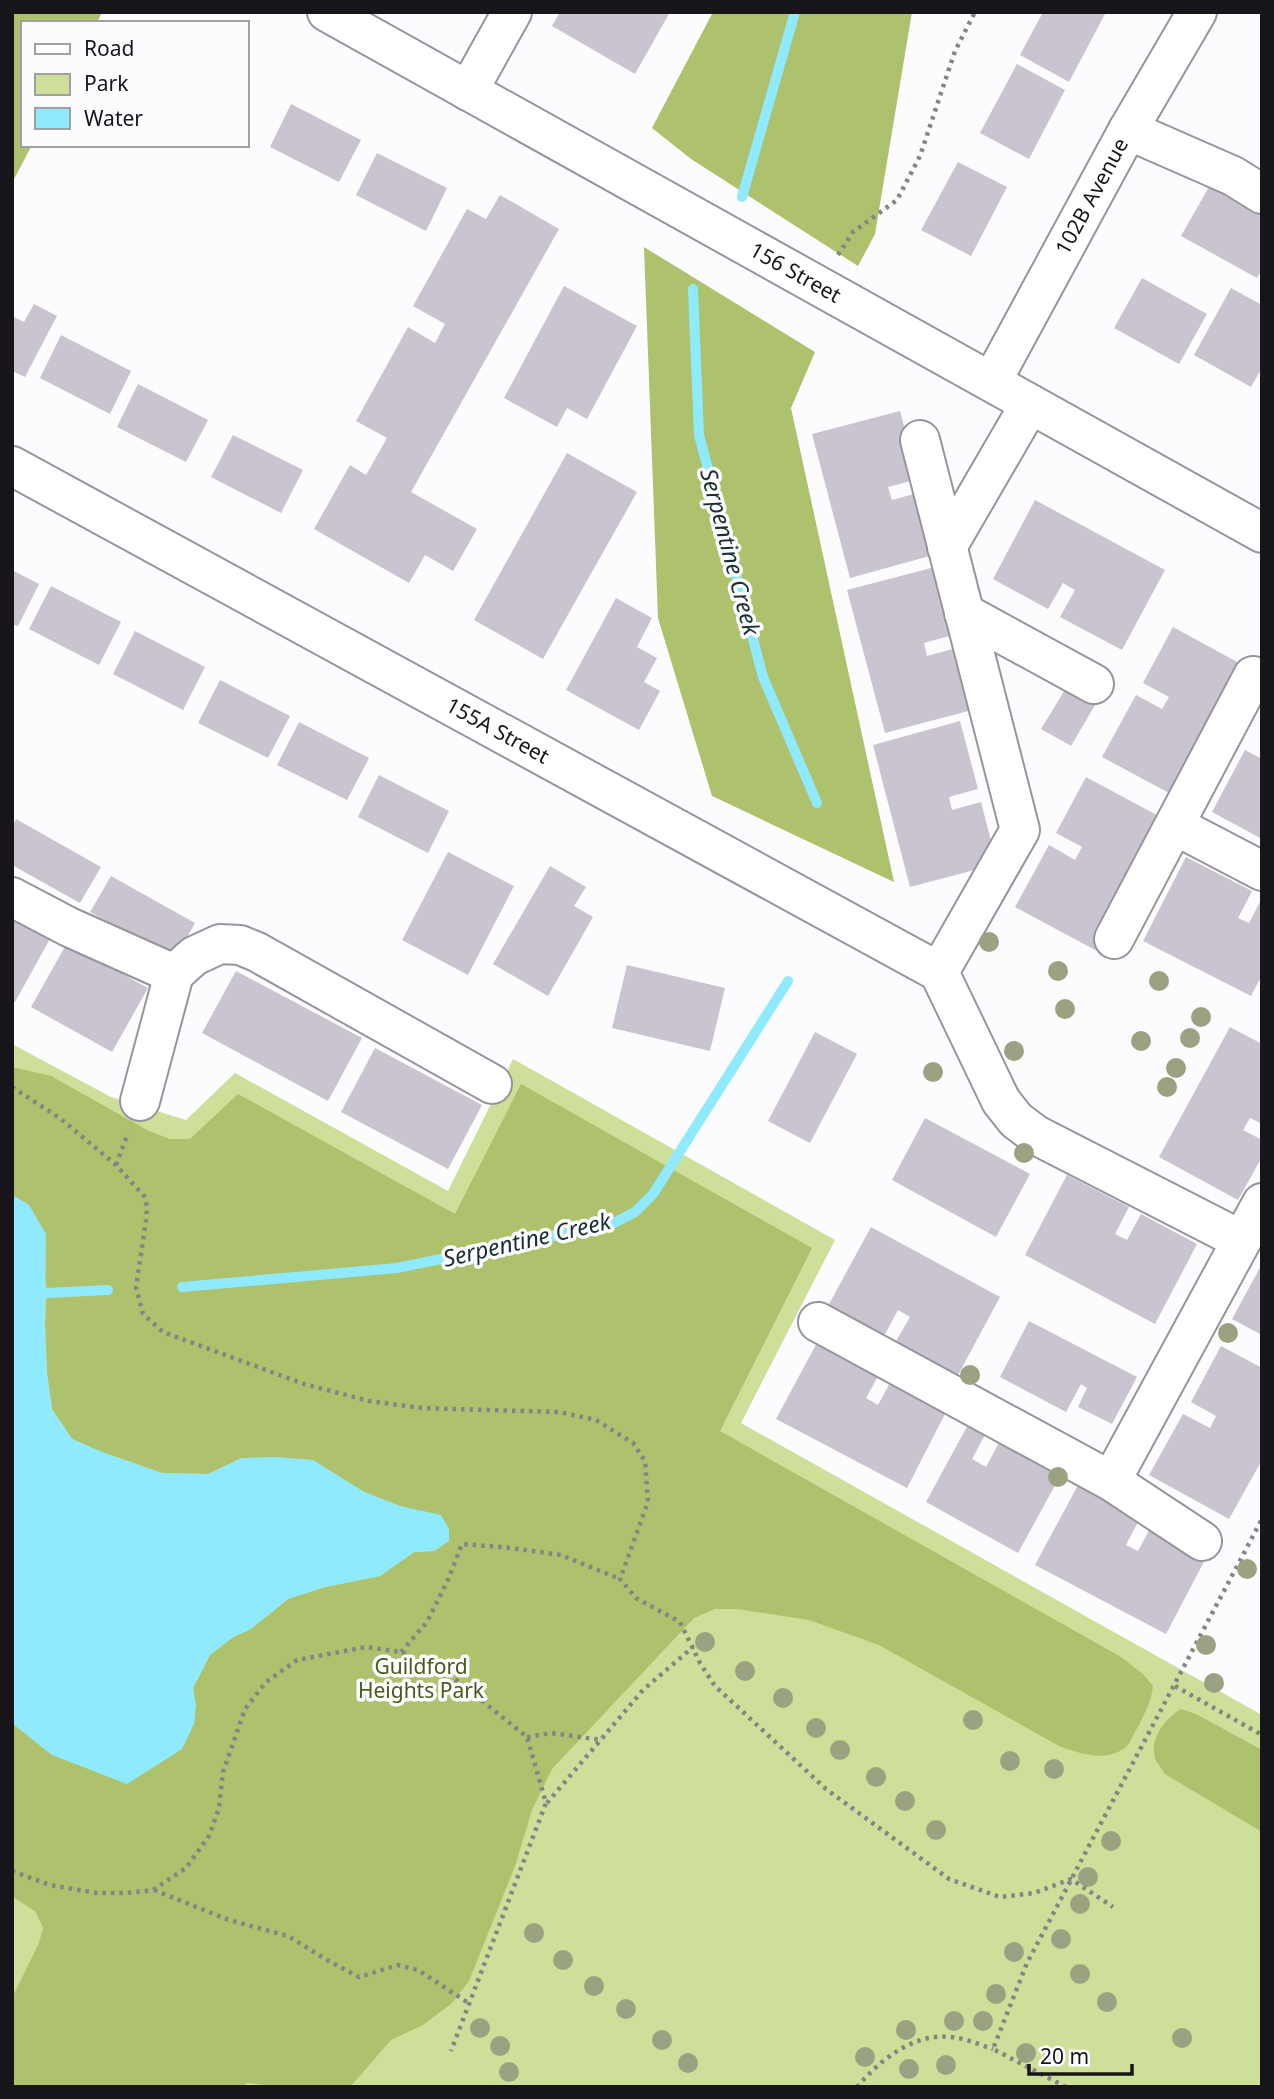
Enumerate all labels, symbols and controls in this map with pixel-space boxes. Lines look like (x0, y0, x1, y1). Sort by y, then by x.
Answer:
legend (21, 21, 248, 147)
text: Road (84, 34, 134, 62)
text: Park (84, 69, 129, 97)
text: Water (84, 104, 143, 132)
street label: 102B Avenue (1048, 133, 1134, 259)
street label: 156 Street (745, 235, 847, 309)
water label: Serpentine Creek (693, 465, 769, 640)
street label: 155A Street (441, 691, 555, 770)
water label: Serpentine Creek (440, 1204, 615, 1274)
park label: Guildford Heights Park (358, 1652, 485, 1704)
scale bar (1029, 2032, 1132, 2076)
text: 20 m (1040, 2042, 1089, 2070)

